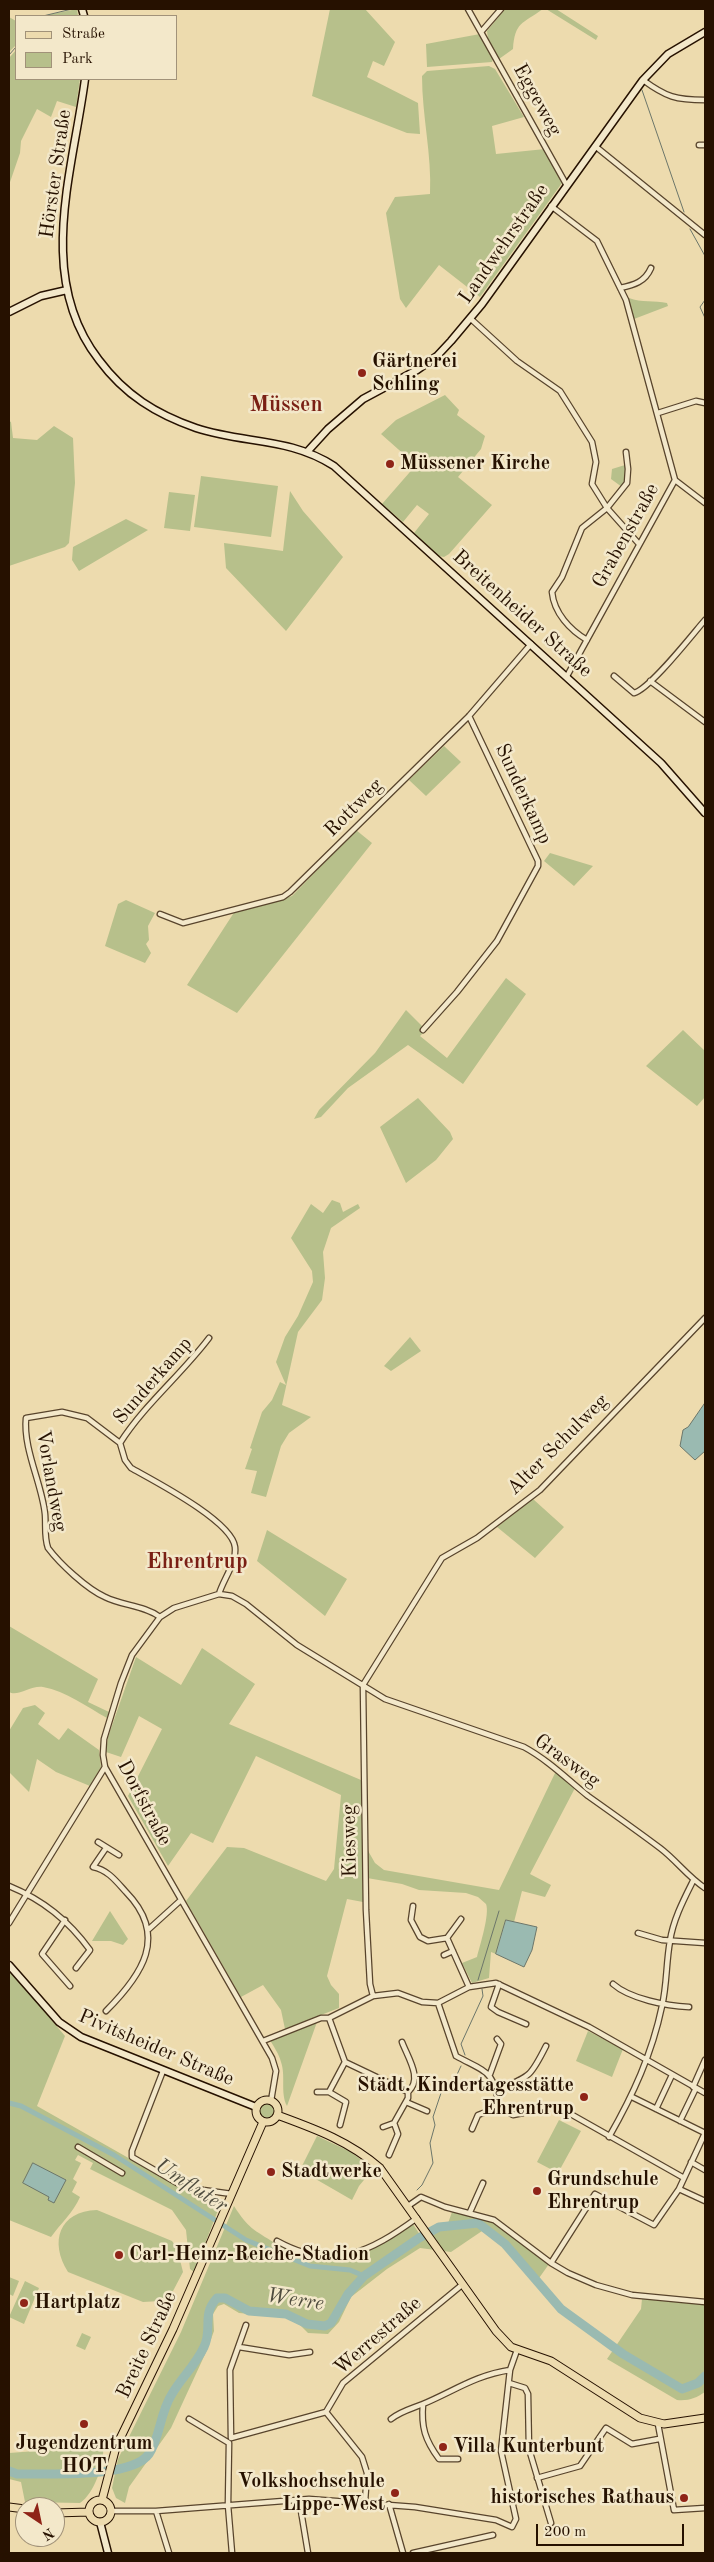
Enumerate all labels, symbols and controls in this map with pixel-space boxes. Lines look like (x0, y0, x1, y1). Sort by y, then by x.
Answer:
legend (15, 15, 178, 80)
text: Straße (62, 27, 105, 42)
text: Park (62, 52, 93, 67)
street label: Eggeweg (507, 60, 567, 140)
street label: Hörster Straße (35, 108, 77, 240)
street label: Landwehrstraße (454, 179, 554, 309)
place label: Gärtnerei Schling (372, 350, 457, 397)
marker: Gärtnerei Schling (356, 367, 368, 379)
district label: Müssen (249, 392, 323, 418)
place label: Müssener Kirche (400, 452, 550, 476)
marker: Müssener Kirche (384, 458, 396, 470)
street label: Grabenstraße (587, 479, 665, 593)
street label: Breitenheider Straße (447, 545, 597, 683)
street label: Sunderkamp (489, 740, 557, 848)
street label: Rottweg (320, 774, 388, 842)
street label: Sunderkamp (108, 1332, 198, 1430)
street label: Alter Schulweg (502, 1389, 614, 1501)
street label: Vorlandweg (30, 1428, 72, 1534)
district label: Ehrentrup (146, 1549, 248, 1575)
street label: Grasweg (529, 1729, 605, 1793)
street label: Dorfstraße (111, 1756, 177, 1850)
street label: Kiesweg (337, 1804, 363, 1878)
street label: Pivitsheider Straße (75, 2004, 237, 2092)
place label: Städt. Kindertagesstätte Ehrentrup (357, 2074, 574, 2121)
marker: Städt. Kindertagesstätte Ehrentrup (578, 2091, 590, 2103)
water label: Umfluter (150, 2153, 232, 2219)
place label: Stadtwerke (281, 2160, 382, 2184)
marker: Stadtwerke (265, 2166, 277, 2178)
place label: Grundschule Ehrentrup (547, 2168, 659, 2215)
marker: Grundschule Ehrentrup (531, 2185, 543, 2197)
place label: Carl-Heinz-Reiche-Stadion (129, 2243, 369, 2267)
marker: Carl-Heinz-Reiche-Stadion (113, 2249, 125, 2261)
water label: Werre (264, 2283, 326, 2317)
street label: Breite Straße (112, 2288, 182, 2402)
place label: Hartplatz (34, 2291, 120, 2315)
street label: Werrestraße (329, 2292, 427, 2380)
marker: Hartplatz (18, 2297, 30, 2309)
marker: Jugendzentrum HOT (78, 2418, 90, 2430)
place label: Jugendzentrum HOT (16, 2432, 152, 2479)
place label: Villa Kunterbunt (453, 2435, 604, 2459)
marker: Villa Kunterbunt (437, 2441, 449, 2453)
place label: Volkshochschule Lippe-West (238, 2470, 385, 2517)
place label: historisches Rathaus (491, 2486, 674, 2510)
marker: Volkshochschule Lippe-West (389, 2487, 401, 2499)
marker: historisches Rathaus (678, 2492, 690, 2504)
north arrow (15, 2497, 65, 2547)
scale bar (539, 2514, 686, 2546)
text: N (39, 2525, 56, 2542)
text: 200 m (544, 2525, 586, 2540)

